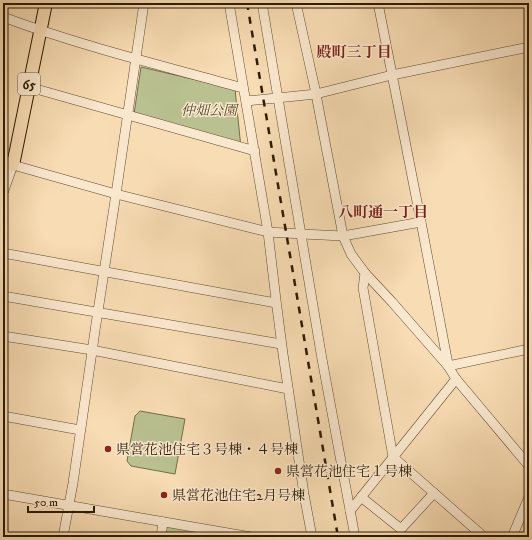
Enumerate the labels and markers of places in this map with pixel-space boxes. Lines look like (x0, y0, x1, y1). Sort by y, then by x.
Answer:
place label: 県営花池住宅３号棟・４号棟 (116, 441, 298, 459)
marker: 県営花池住宅３号棟・４号棟 (103, 444, 113, 454)
place label: 県営花池住宅１号棟 (286, 463, 412, 481)
marker: 県営花池住宅１号棟 (273, 466, 283, 476)
place label: 県営花池住宅2月号棟 (172, 487, 305, 505)
marker: 県営花池住宅2月号棟 (159, 490, 169, 500)

